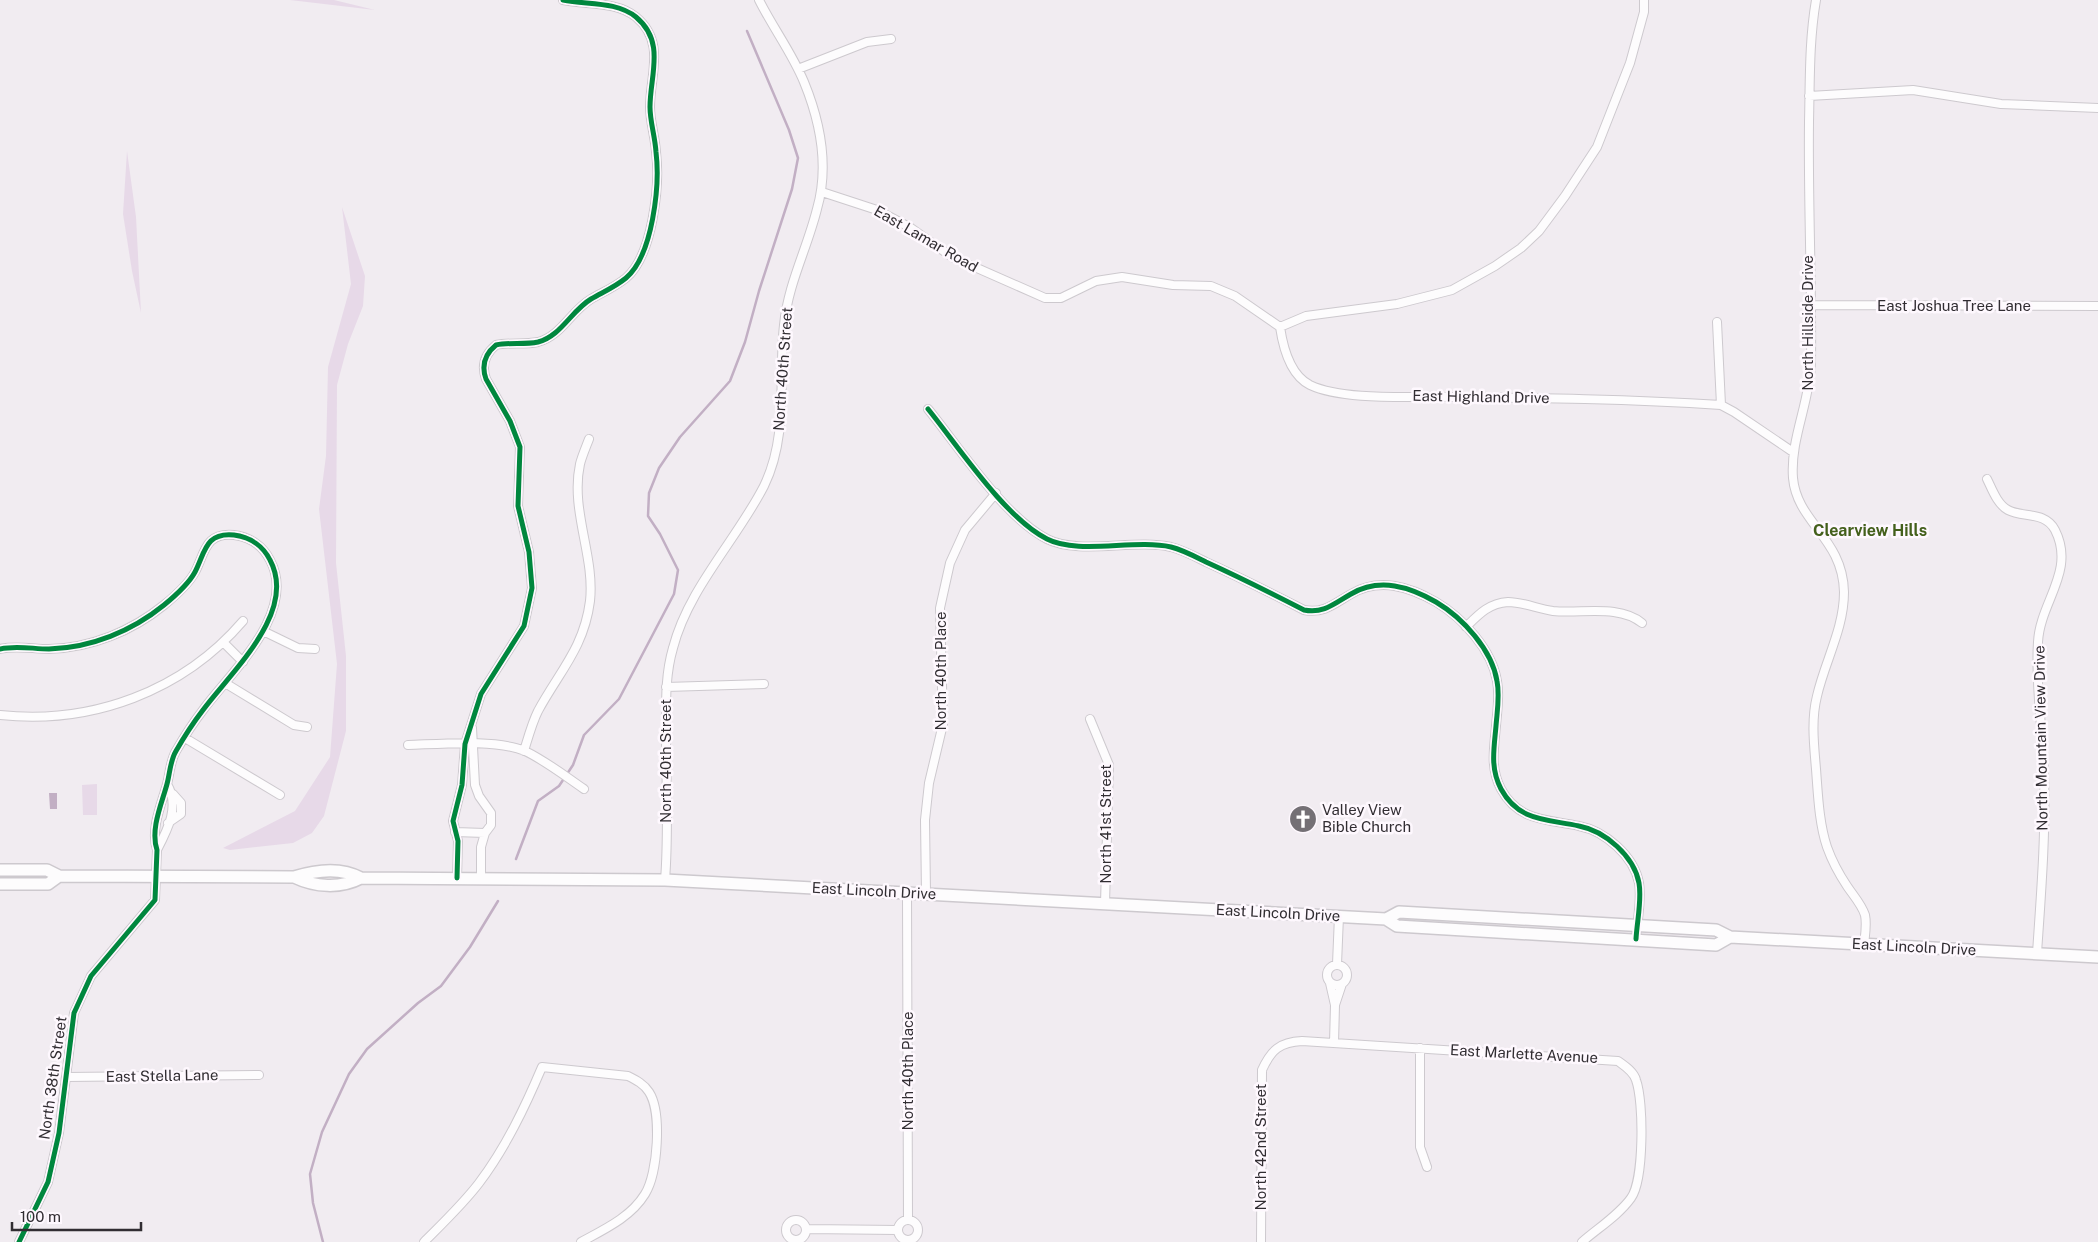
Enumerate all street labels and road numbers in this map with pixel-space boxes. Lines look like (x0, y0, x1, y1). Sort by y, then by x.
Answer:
street label: East Lamar Road (871, 202, 981, 275)
street label: North Hillside Drive (1799, 255, 1816, 391)
street label: East Joshua Tree Lane (1877, 297, 2031, 314)
street label: North 40th Street (770, 306, 795, 431)
street label: East Highland Drive (1412, 387, 1550, 406)
street label: North 40th Place (932, 611, 949, 731)
street label: North Mountain View Drive (2030, 645, 2051, 831)
street label: North 40th Street (657, 699, 674, 823)
street label: North 41st Street (1097, 764, 1114, 884)
street label: East Lincoln Drive (811, 879, 937, 902)
street label: East Lincoln Drive (1215, 901, 1341, 924)
street label: East Lincoln Drive (1851, 935, 1977, 958)
street label: North 40th Place (899, 1011, 916, 1131)
street label: North 38th Street (35, 1015, 70, 1141)
street label: East Marlette Avenue (1450, 1041, 1599, 1066)
street label: East Stella Lane (105, 1066, 219, 1085)
street label: North 42nd Street (1252, 1083, 1269, 1210)

